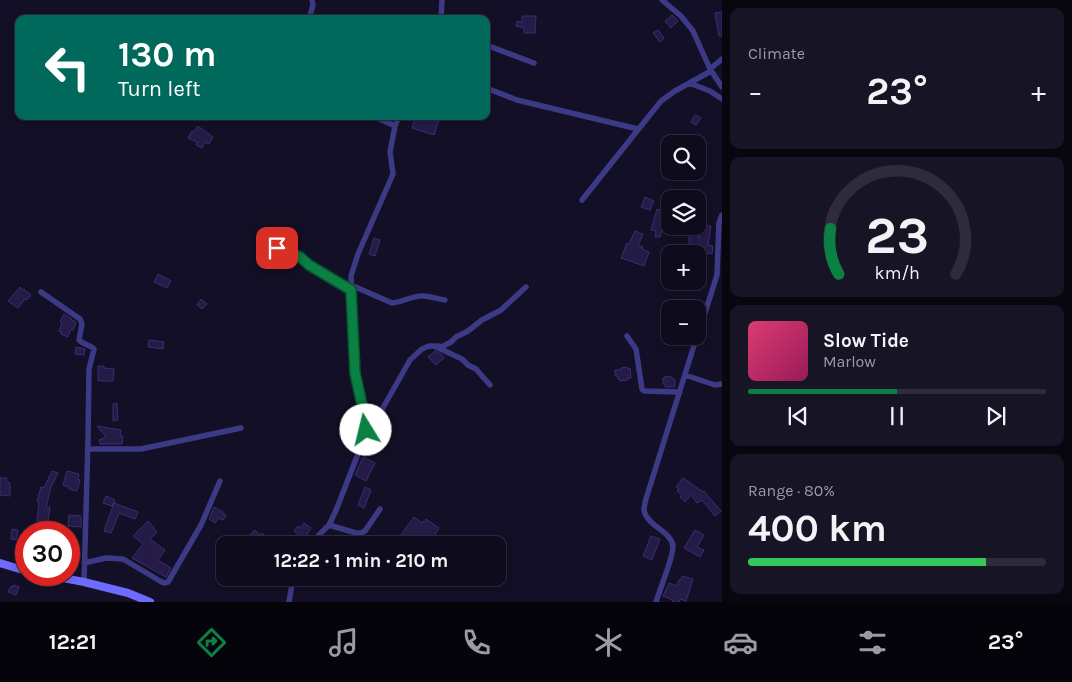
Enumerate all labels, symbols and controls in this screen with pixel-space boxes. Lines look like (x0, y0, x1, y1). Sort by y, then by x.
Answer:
text: 130 m (118, 34, 216, 75)
icon: left (35, 35, 100, 100)
text: Climate (748, 44, 805, 63)
text: 23° (866, 69, 928, 114)
text: − (748, 75, 763, 108)
text: + (1031, 75, 1046, 108)
text: Turn left (118, 76, 201, 102)
map controls (661, 135, 706, 345)
button: search (661, 135, 706, 180)
button: layers (661, 190, 706, 235)
text: 23 (865, 205, 929, 266)
pin (256, 227, 298, 269)
icon: arrive (263, 234, 291, 262)
button: + (661, 245, 706, 290)
text: km/h (874, 263, 920, 284)
button: − (661, 300, 706, 345)
text: Slow Tide (823, 330, 909, 352)
text: Marlow (823, 352, 876, 371)
icon: previous (784, 402, 812, 430)
icon: pause (883, 402, 911, 430)
icon: next (982, 402, 1010, 430)
position arrow (339, 403, 391, 455)
text: Range · 80% (748, 481, 835, 500)
text: 400 km (748, 506, 887, 551)
speed limit sign: 30 (15, 521, 80, 586)
text: 12:22 · 1 min · 210 m (274, 550, 448, 572)
icon: directions (194, 625, 229, 660)
icon: music (326, 625, 361, 660)
icon: phone (459, 625, 494, 660)
icon: climate (591, 625, 626, 660)
icon: car (723, 625, 758, 660)
icon: filters (855, 625, 890, 660)
text: 12:21 (49, 629, 97, 655)
text: 23° (988, 629, 1023, 655)

